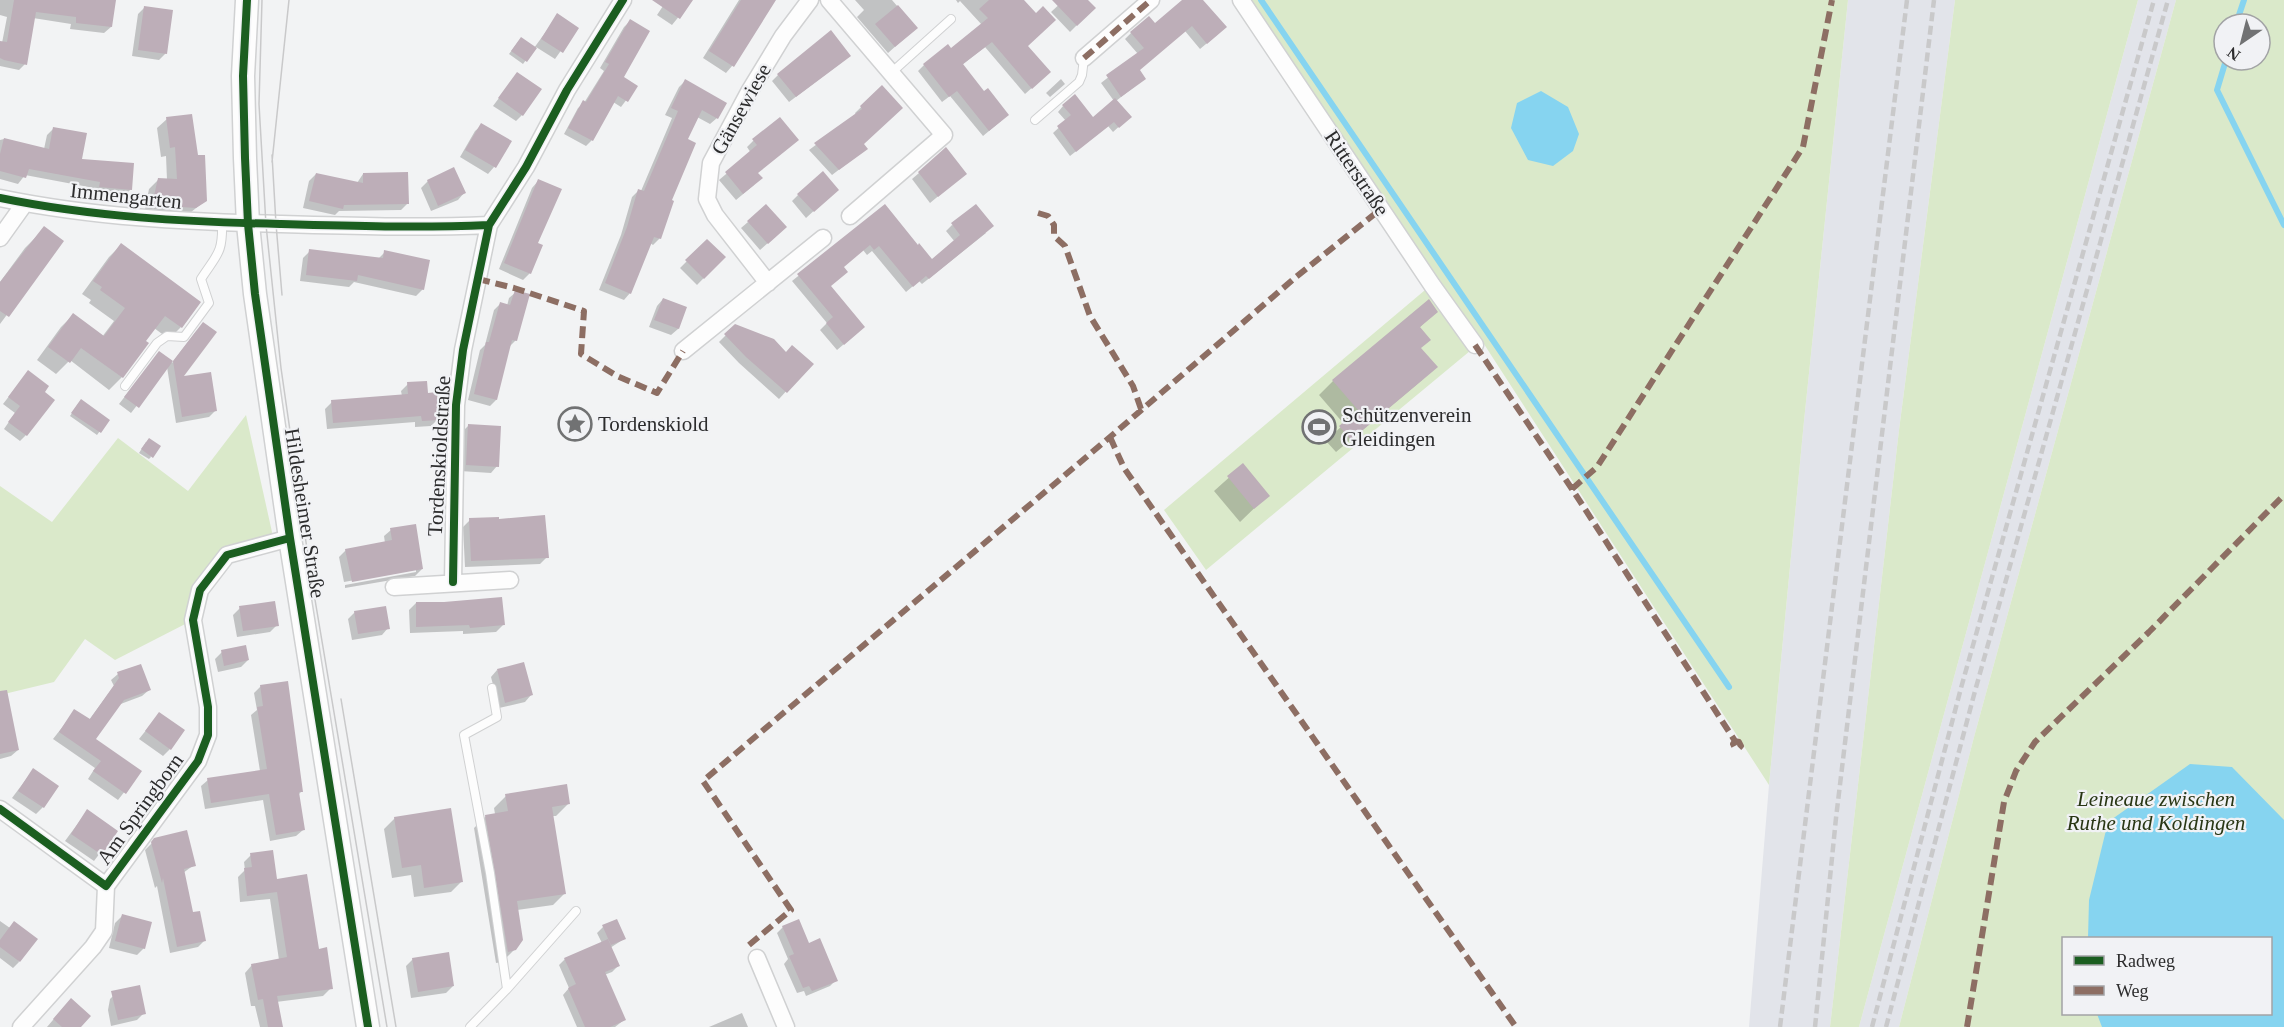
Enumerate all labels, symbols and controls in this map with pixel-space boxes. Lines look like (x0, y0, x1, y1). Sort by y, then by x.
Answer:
north arrow (2212, 12, 2272, 72)
text: N (2224, 43, 2243, 64)
street label: Gänsewiese (706, 59, 776, 159)
street label: Ritterstraße (1320, 126, 1394, 220)
street label: Immengarten (69, 178, 183, 214)
street label: Tordenskioldstraße (423, 375, 455, 537)
place label: Schützenverein Gleidingen (1342, 403, 1472, 451)
place icon: Tordenskiold (557, 406, 593, 442)
sports icon: Schützenverein Gleidingen (1301, 409, 1337, 445)
place label: Tordenskiold (598, 412, 709, 436)
street label: Hildesheimer Straße (280, 426, 330, 600)
street label: Am Springborn (92, 748, 189, 869)
park label: Leineaue zwischen Ruthe und Koldingen (2066, 787, 2245, 835)
legend (2062, 937, 2272, 1015)
text: Radweg (2116, 951, 2175, 971)
text: Weg (2116, 981, 2149, 1001)

